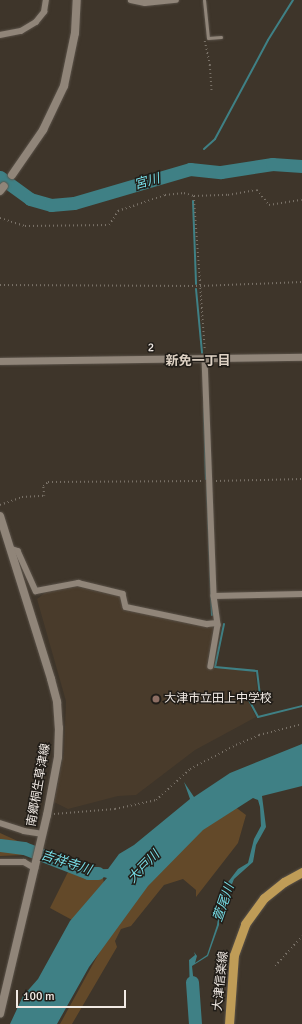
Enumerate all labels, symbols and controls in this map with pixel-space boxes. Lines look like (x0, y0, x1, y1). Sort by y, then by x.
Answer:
water label: 宮川 (132, 171, 162, 193)
street label: 2 (148, 341, 154, 355)
district label: 新免一丁目 (166, 353, 230, 369)
place label: 大津市立田上中学校 (164, 692, 272, 706)
marker: 大津市立田上中学校 (151, 694, 161, 704)
street label: 南郷桐生草津線 (25, 742, 53, 828)
water label: 吉祥寺川 (39, 848, 93, 878)
water label: 大戸川 (125, 848, 163, 886)
water label: 萱尾川 (210, 882, 238, 924)
street label: 大津信楽線 (211, 950, 231, 1012)
scale bar (18, 982, 128, 1008)
text: 100 m (23, 989, 55, 1004)

